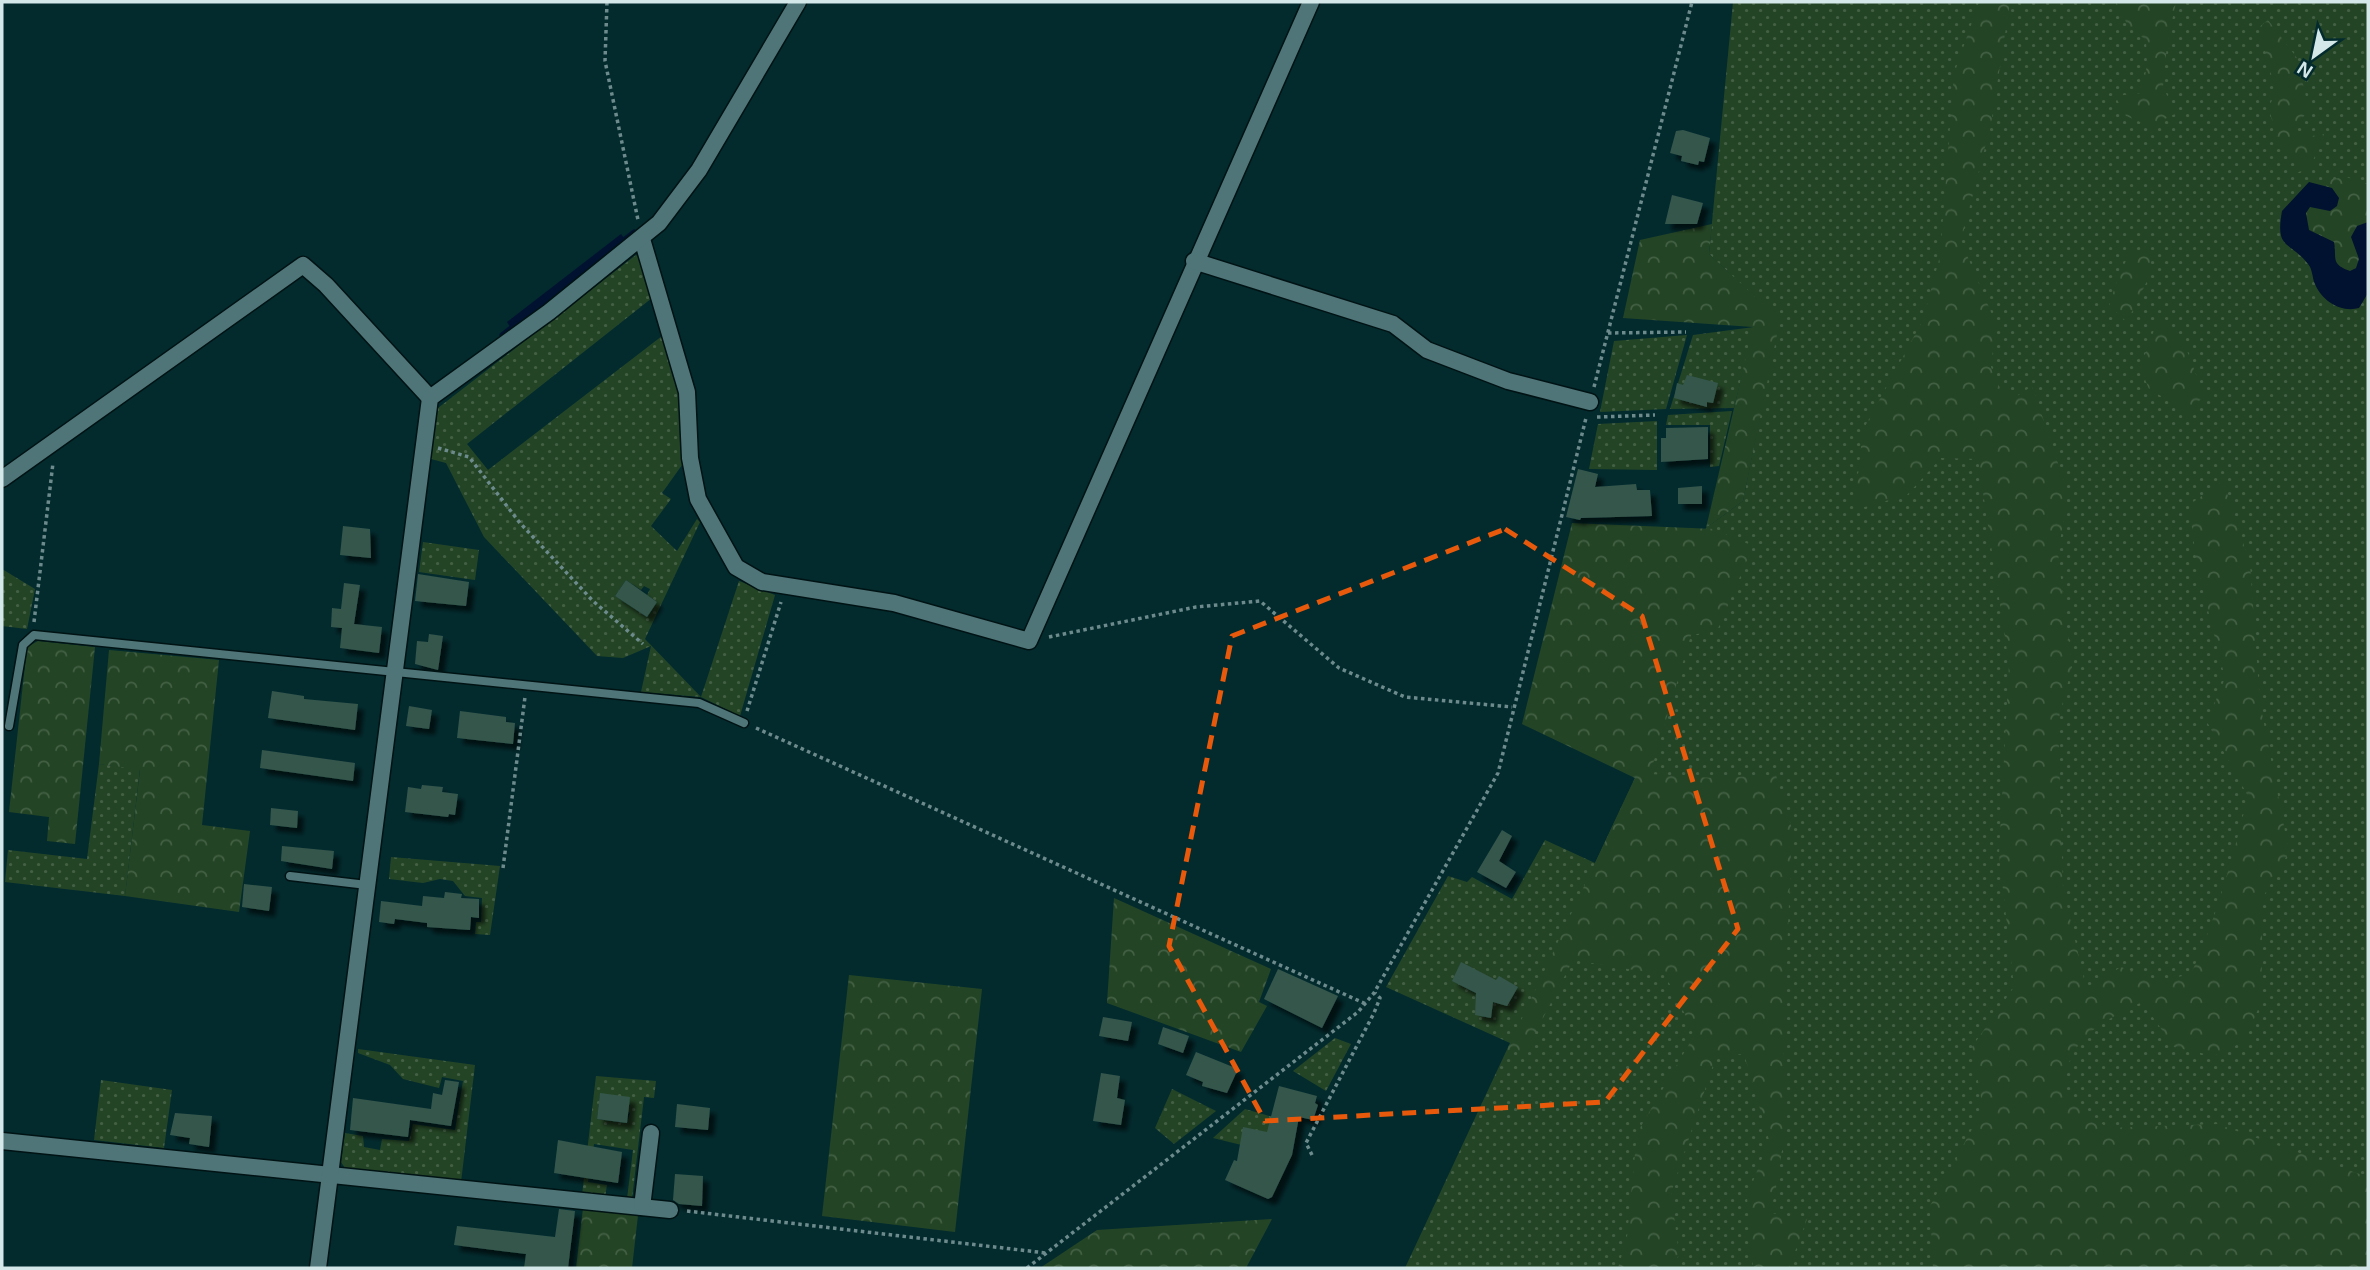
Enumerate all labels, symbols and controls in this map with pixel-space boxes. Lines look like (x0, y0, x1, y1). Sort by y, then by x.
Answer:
north arrow (2279, 21, 2349, 91)
text: N (2294, 57, 2316, 82)

